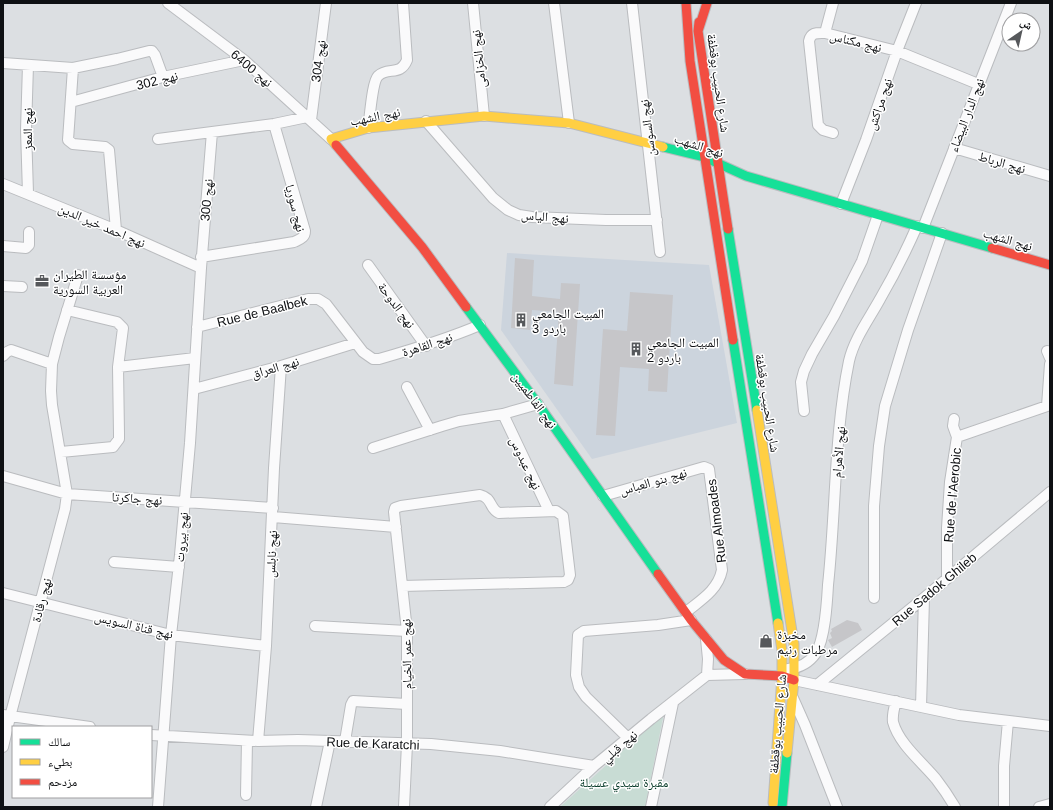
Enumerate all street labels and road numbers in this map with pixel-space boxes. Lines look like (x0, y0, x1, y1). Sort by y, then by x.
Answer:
street label: نهج مكناس (828, 28, 883, 57)
street label: نهج الخزامى (468, 29, 491, 89)
street label: شارع الحبيب بوقطفة (702, 33, 733, 134)
street label: نهج 304 (308, 39, 331, 83)
street label: نهج 6400 (227, 47, 276, 92)
street label: نهج 302 (135, 68, 180, 95)
street label: نهج مراكش (864, 76, 897, 133)
street label: نهج الدار البيضاء (945, 76, 989, 155)
street label: نهج السوسن (637, 98, 660, 157)
street label: نهج الشهب (349, 104, 402, 131)
street label: نهج المعز (20, 108, 37, 151)
street label: نهج الشهب (672, 130, 725, 162)
street label: نهج الرباط (976, 149, 1027, 178)
street label: نهج 300 (197, 178, 218, 222)
street label: نهج سوريا (280, 183, 309, 234)
street label: نهج احمد خير الدين (55, 200, 148, 252)
street label: نهج الياس (520, 207, 569, 228)
street label: نهج الشهب (981, 225, 1034, 256)
street label: نهج الدوحة (373, 279, 418, 332)
street label: Rue de Baalbek (215, 293, 309, 330)
street label: نهج القاهرة (400, 329, 455, 362)
street label: شارع الحبيب بوقطفة (750, 353, 783, 454)
street label: نهج العراق (250, 354, 301, 383)
street label: نهج الفاطميين (508, 369, 560, 433)
street label: نهج الأهرام (829, 426, 850, 479)
street label: نهج عبدوس (505, 434, 544, 493)
street label: Rue de l'Aerobic (941, 447, 964, 543)
street label: نهج بنو العباس (618, 465, 689, 500)
street label: Rue Almoades (704, 478, 729, 564)
street label: نهج جاكرتا (111, 489, 163, 510)
street label: نهج بيروت (172, 511, 193, 563)
street label: نهج نابلس (263, 530, 282, 578)
street label: Rue Sadok Ghileb (889, 550, 980, 629)
street label: نهج رقادة (28, 576, 57, 624)
street label: نهج قناة السويس (93, 609, 175, 644)
street label: نهج عمر الخيام (398, 619, 417, 689)
street label: شارع الحبيب بوقطفة (766, 674, 791, 775)
street label: نهج قبلي (598, 727, 642, 768)
street label: Rue de Karatchi (326, 734, 420, 753)

